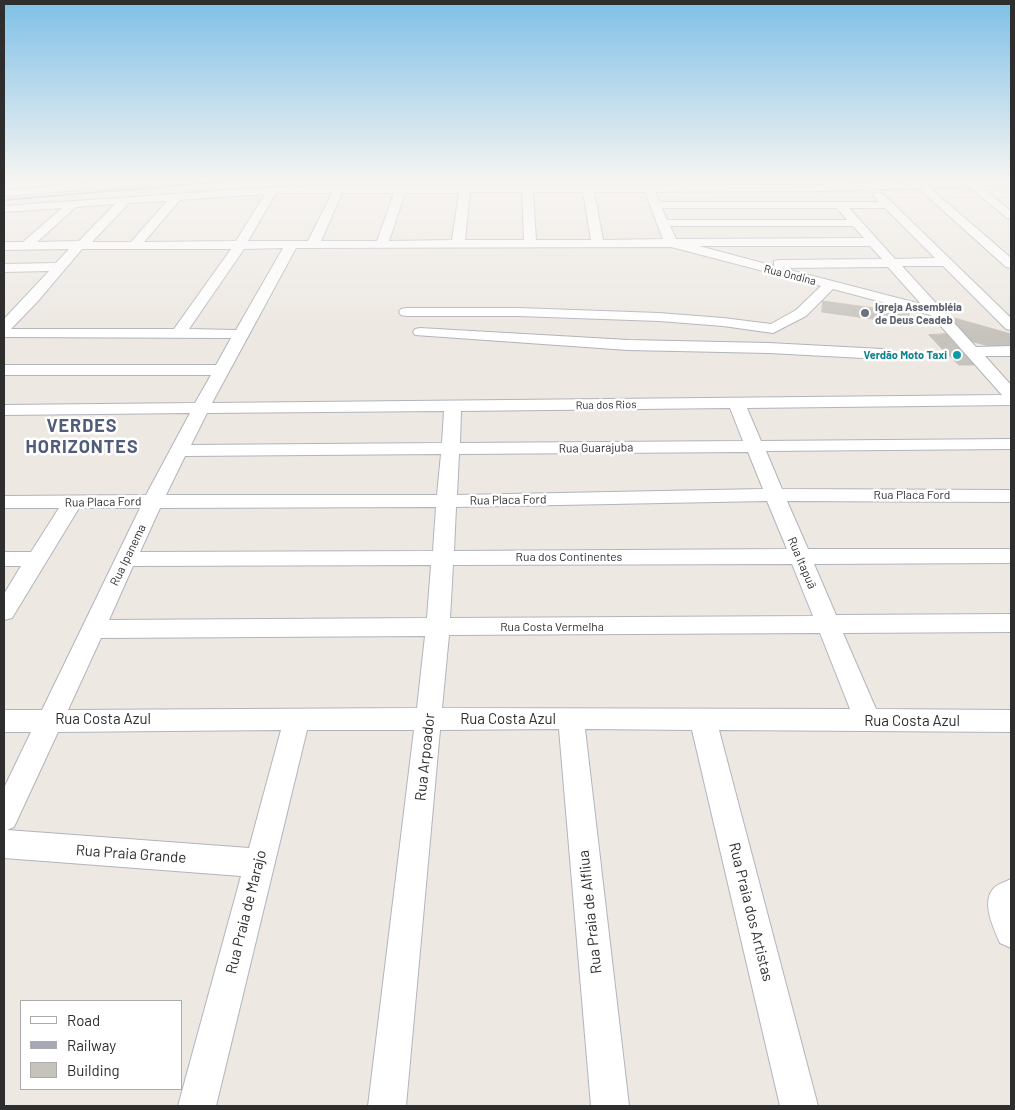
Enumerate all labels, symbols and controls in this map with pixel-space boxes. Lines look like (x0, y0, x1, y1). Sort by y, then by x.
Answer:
street label: Rua Ondina (762, 262, 818, 288)
place label: Igreja Assembléia de Deus Ceadeb (875, 300, 962, 326)
marker: Igreja Assembléia de Deus Ceadeb (859, 307, 871, 319)
place label: Verdão Moto Taxi (864, 348, 947, 362)
marker: Verdão Moto Taxi (951, 349, 963, 361)
street label: Rua dos Rios (576, 398, 636, 412)
district label: VERDES HORIZONTES (24, 415, 140, 458)
street label: Rua Guarajuba (559, 440, 633, 456)
street label: Rua Placa Ford (874, 488, 950, 502)
street label: Rua Placa Ford (469, 492, 547, 508)
street label: Rua Placa Ford (64, 494, 142, 510)
street label: Rua Ipanema (107, 522, 149, 588)
street label: Rua Itapuã (785, 535, 819, 591)
street label: Rua dos Continentes (516, 550, 622, 564)
street label: Rua Costa Vermelha (500, 620, 604, 634)
street label: Rua Costa Azul (55, 710, 151, 728)
street label: Rua Costa Azul (460, 710, 556, 728)
street label: Rua Arpoador (411, 712, 439, 802)
street label: Rua Costa Azul (864, 712, 960, 730)
street label: Rua Praia Grande (75, 841, 187, 867)
street label: Rua Praia dos Artistas (725, 841, 777, 983)
street label: Rua Praia de Marajo (222, 848, 270, 976)
street label: Rua Praia de Alfliua (575, 849, 605, 975)
legend (20, 1000, 182, 1090)
text: Road (67, 1011, 100, 1029)
text: Railway (67, 1036, 116, 1054)
text: Building (67, 1061, 120, 1079)

